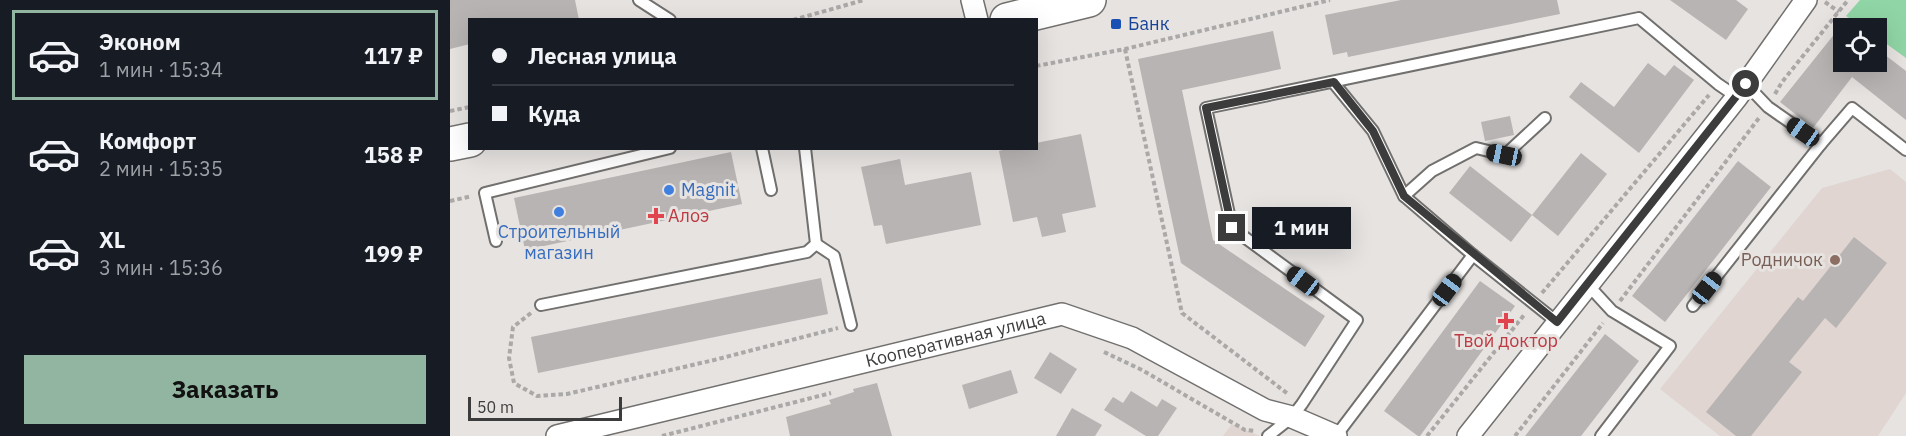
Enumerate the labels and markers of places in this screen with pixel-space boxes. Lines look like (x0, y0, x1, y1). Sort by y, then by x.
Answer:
place label: Банк (1128, 12, 1170, 35)
marker: Банк (1109, 17, 1123, 31)
place label: Magnit (681, 178, 736, 201)
marker: Magnit (662, 183, 676, 197)
place label: Алоэ (668, 204, 709, 227)
marker: Строительный магазин (552, 205, 566, 219)
marker: Алоэ (649, 209, 663, 223)
place label: Строительный магазин (498, 220, 620, 264)
place label: Родничок (1741, 248, 1823, 271)
marker: Родничок (1828, 253, 1842, 267)
marker: Твой доктор (1499, 314, 1513, 328)
place label: Твой доктор (1454, 329, 1558, 352)

